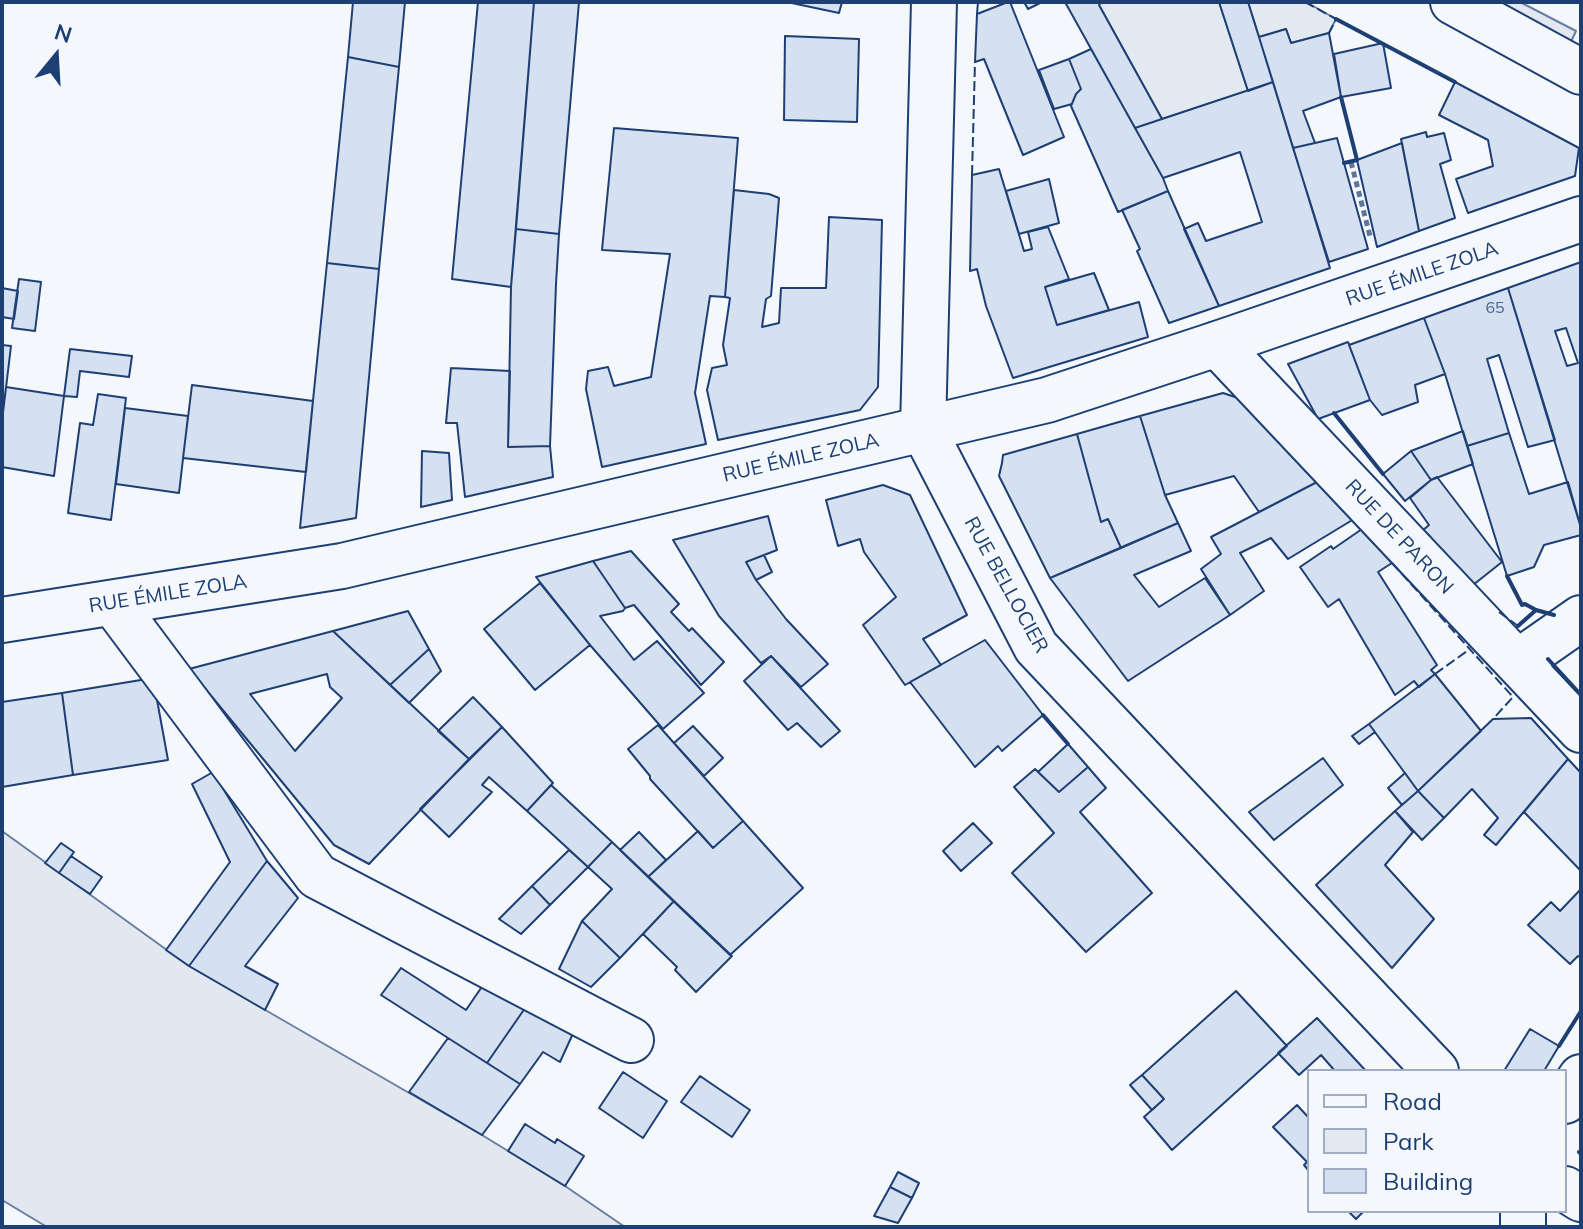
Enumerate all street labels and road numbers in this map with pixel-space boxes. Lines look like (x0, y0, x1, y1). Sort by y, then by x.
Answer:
street label: RUE ÉMILE ZOLA (1343, 237, 1501, 311)
street label: RUE ÉMILE ZOLA (721, 428, 881, 488)
street label: RUE DE PARON (1340, 475, 1458, 599)
street label: RUE BELLOCIER (959, 513, 1053, 657)
street label: RUE ÉMILE ZOLA (87, 570, 249, 618)

